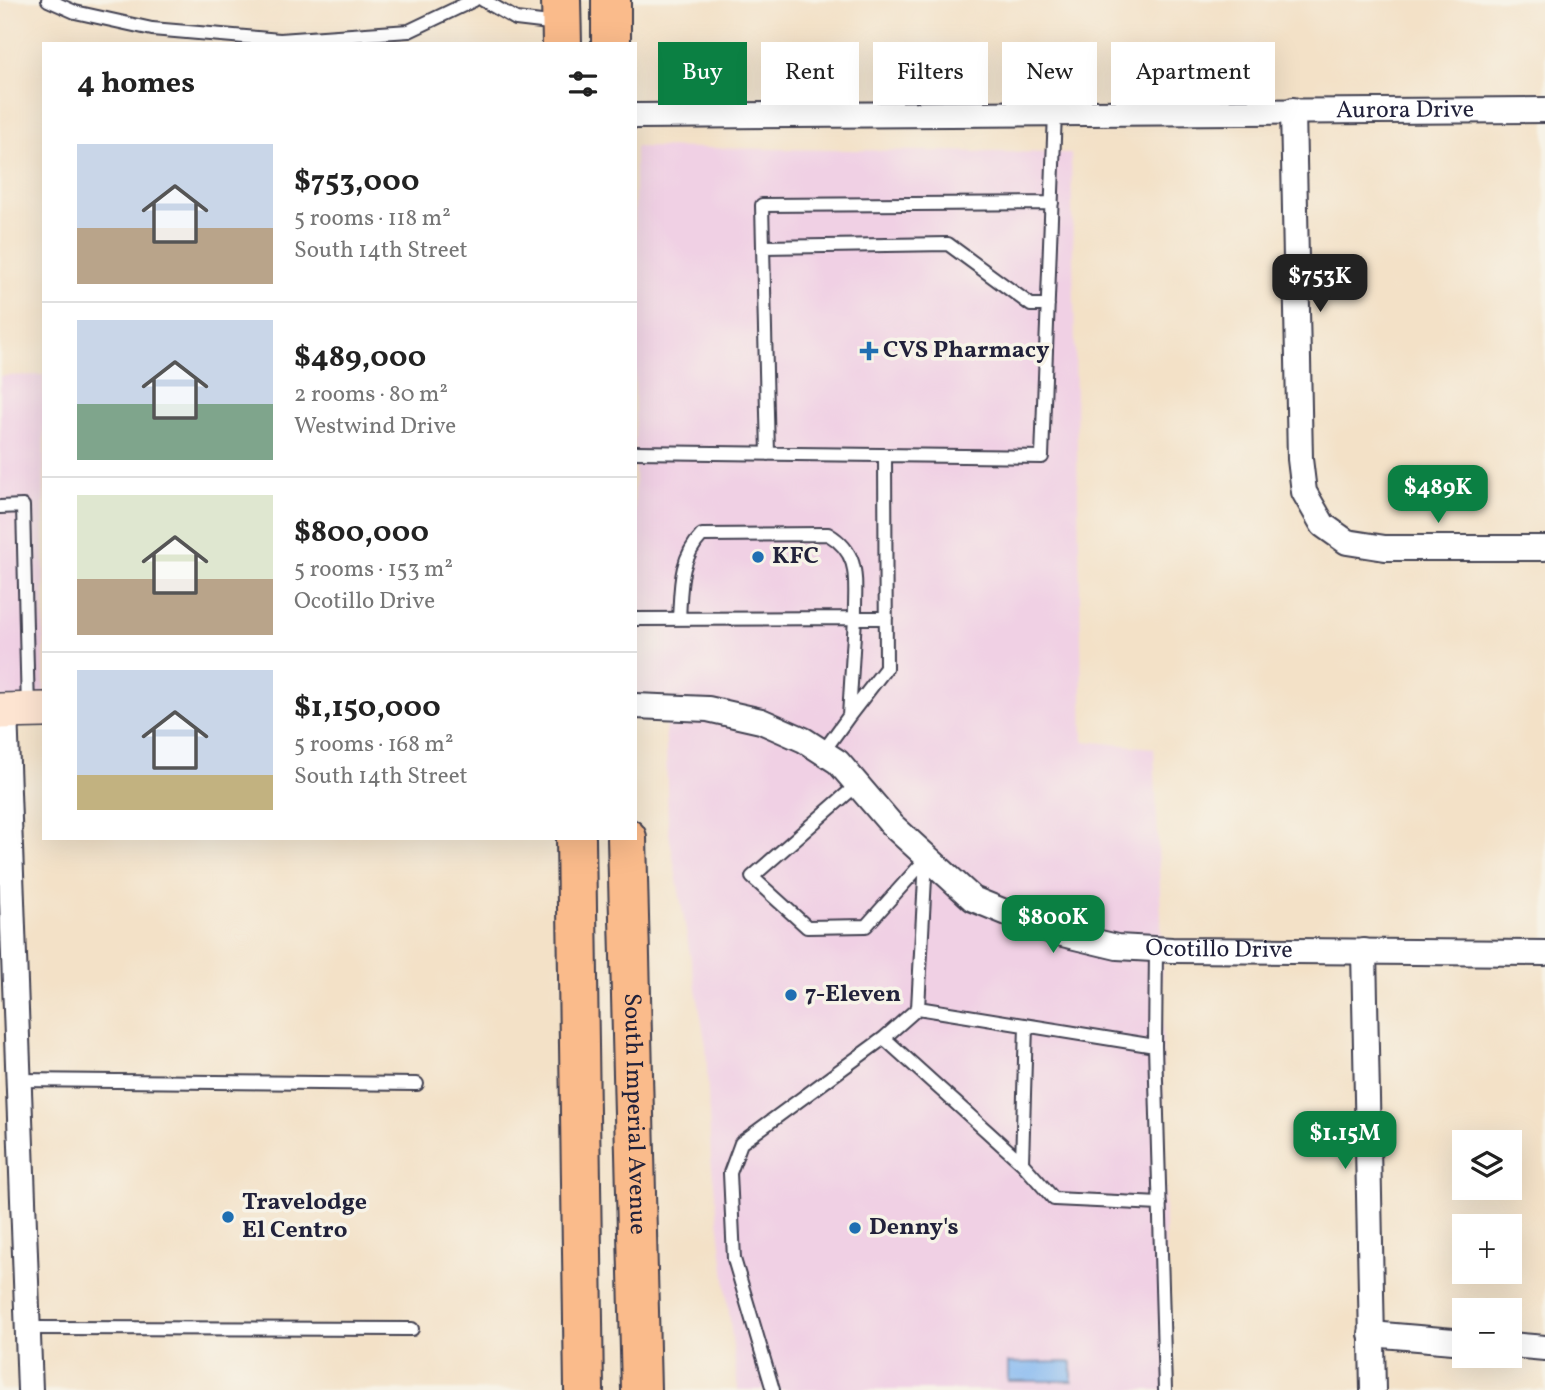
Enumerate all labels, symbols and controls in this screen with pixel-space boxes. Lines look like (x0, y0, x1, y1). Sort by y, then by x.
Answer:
chip: Buy (658, 42, 747, 105)
chip: Rent (761, 42, 859, 105)
chip: Filters (873, 42, 988, 105)
chip: New (1002, 42, 1097, 105)
chip: Apartment (1111, 42, 1275, 105)
text: 4 homes (77, 63, 195, 105)
icon: filters (564, 65, 602, 103)
street label: Aurora Drive (1336, 93, 1474, 128)
text: $753,000 (294, 161, 420, 203)
icon: home (133, 172, 217, 256)
text: 5 rooms · 118 m² (294, 203, 451, 235)
text: South 14th Street (294, 235, 468, 267)
pin: $753K (1271, 254, 1369, 314)
text: $753K (1288, 261, 1352, 293)
place label: CVS Pharmacy (883, 334, 1050, 368)
text: $489,000 (294, 337, 426, 379)
marker: CVS Pharmacy (861, 343, 877, 359)
icon: home (133, 348, 217, 432)
text: 2 rooms · 80 m² (294, 379, 448, 411)
text: Westwind Drive (294, 411, 456, 443)
pin: $489K (1389, 466, 1487, 525)
text: $489K (1404, 472, 1472, 504)
text: $800,000 (294, 512, 429, 554)
icon: home (133, 523, 217, 607)
place label: KFC (772, 540, 819, 574)
marker: KFC (750, 549, 766, 565)
text: 5 rooms · 153 m² (294, 554, 453, 586)
text: Ocotillo Drive (294, 586, 435, 618)
text: $1,150,000 (294, 687, 441, 729)
icon: home (133, 698, 217, 782)
text: 5 rooms · 168 m² (294, 729, 453, 761)
text: South 14th Street (294, 761, 468, 793)
pin: $800K (1004, 895, 1102, 955)
text: $800K (1018, 902, 1088, 934)
street label: Ocotillo Drive (1145, 932, 1293, 968)
place label: 7-Eleven (805, 978, 901, 1012)
marker: 7-Eleven (783, 987, 799, 1003)
street label: South Imperial Avenue (614, 993, 654, 1235)
pin: $1.15M (1288, 1112, 1402, 1171)
text: $1.15M (1309, 1118, 1381, 1150)
map controls (1452, 1130, 1522, 1368)
button: layers (1452, 1130, 1522, 1200)
place label: Travelodge El Centro (242, 1186, 367, 1248)
marker: Travelodge El Centro (220, 1209, 236, 1225)
place label: Denny's (869, 1211, 959, 1245)
button: + (1452, 1214, 1522, 1284)
marker: Denny's (847, 1220, 863, 1236)
button: − (1452, 1298, 1522, 1368)

